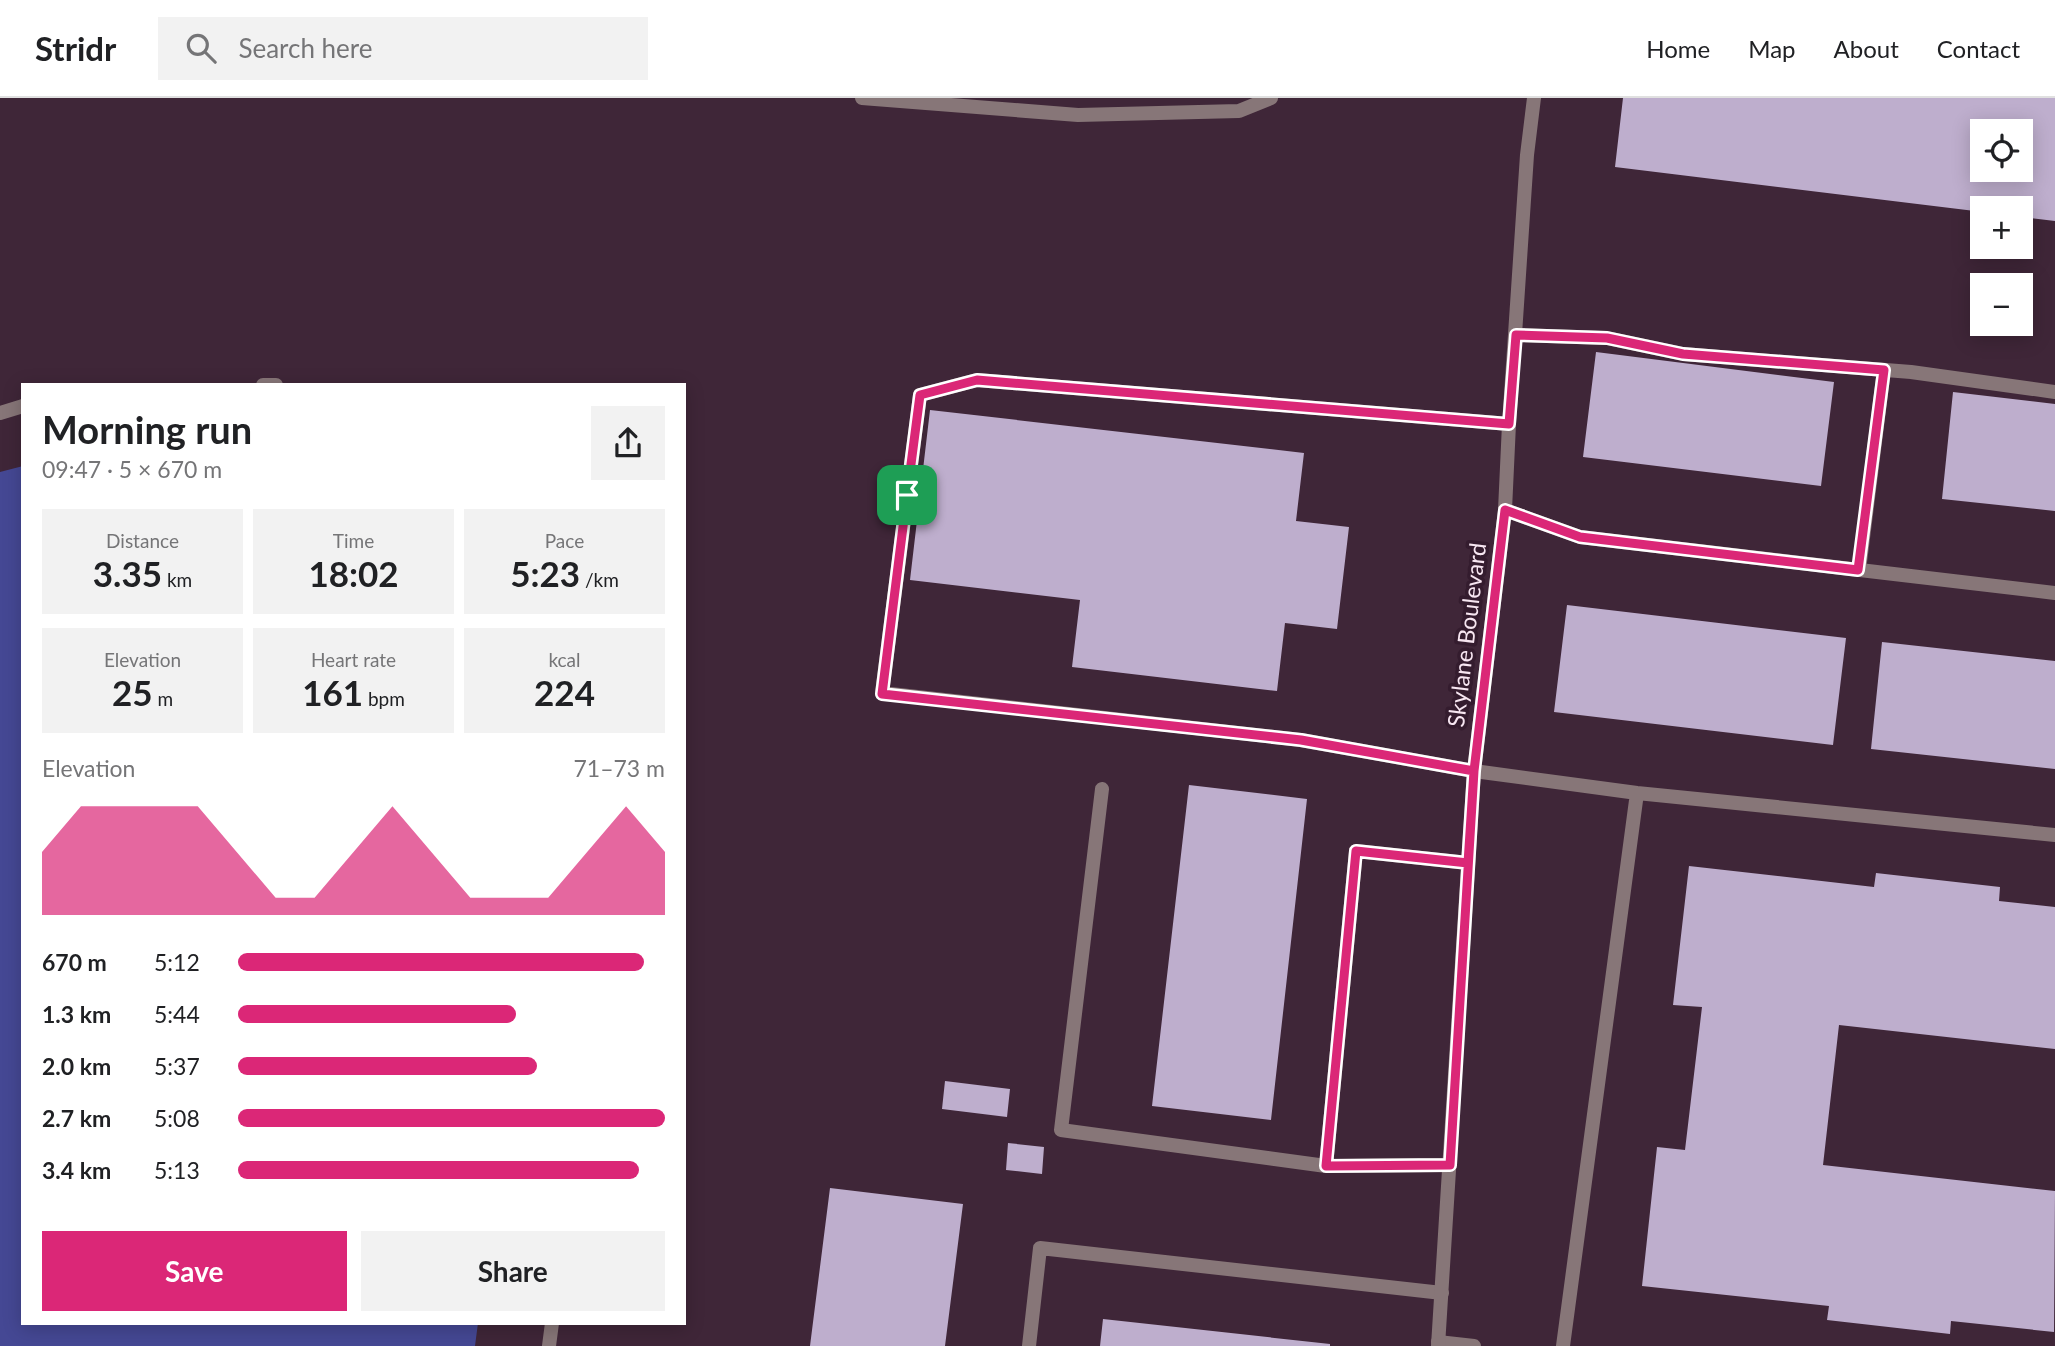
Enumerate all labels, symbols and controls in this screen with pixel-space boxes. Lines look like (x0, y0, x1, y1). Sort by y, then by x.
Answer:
search box (158, 17, 648, 80)
text: Stridr (35, 28, 116, 68)
icon: search (182, 29, 220, 67)
text: Search here (238, 32, 372, 64)
text: Home (1646, 34, 1710, 63)
text: Map (1748, 34, 1796, 63)
text: About (1834, 34, 1899, 63)
text: Contact (1937, 34, 2020, 63)
map controls (1970, 119, 2033, 336)
button: locate (1970, 119, 2033, 182)
button: + (1970, 196, 2033, 259)
button: − (1970, 273, 2033, 336)
text: Morning run (42, 406, 252, 452)
button: share (591, 406, 665, 480)
text: 09:47 · 5 × 670 m (42, 455, 222, 483)
pin (877, 465, 937, 525)
icon: arrive (888, 476, 926, 514)
text: Distance (106, 529, 179, 552)
text: Time (333, 529, 374, 552)
text: Pace (545, 529, 584, 552)
street label: Skylane Boulevard (1441, 541, 1491, 729)
text: 3.35 (93, 552, 162, 594)
text: 18:02 (308, 552, 399, 594)
text: 5:23 (510, 552, 580, 594)
text: km (162, 568, 192, 591)
text: /km (580, 568, 619, 591)
text: Elevation (104, 648, 181, 671)
text: Heart rate (311, 648, 396, 671)
text: kcal (548, 648, 581, 671)
text: 25 (112, 671, 153, 713)
text: 161 (302, 671, 363, 713)
text: 224 (534, 671, 595, 713)
text: m (153, 687, 173, 710)
text: bpm (363, 687, 405, 710)
text: Elevation (42, 754, 135, 782)
text: 71–73 m (573, 754, 665, 782)
text: 670 m (42, 948, 107, 976)
text: 5:12 (154, 948, 200, 976)
text: 1.3 km (42, 1000, 111, 1028)
text: 5:44 (154, 1000, 200, 1028)
text: 2.0 km (42, 1052, 111, 1080)
text: 5:37 (154, 1052, 200, 1080)
text: 2.7 km (42, 1104, 111, 1132)
text: 5:08 (154, 1104, 200, 1132)
text: 3.4 km (42, 1156, 111, 1184)
text: 5:13 (154, 1156, 200, 1184)
button: Save (42, 1231, 347, 1311)
button: Share (361, 1231, 665, 1311)

